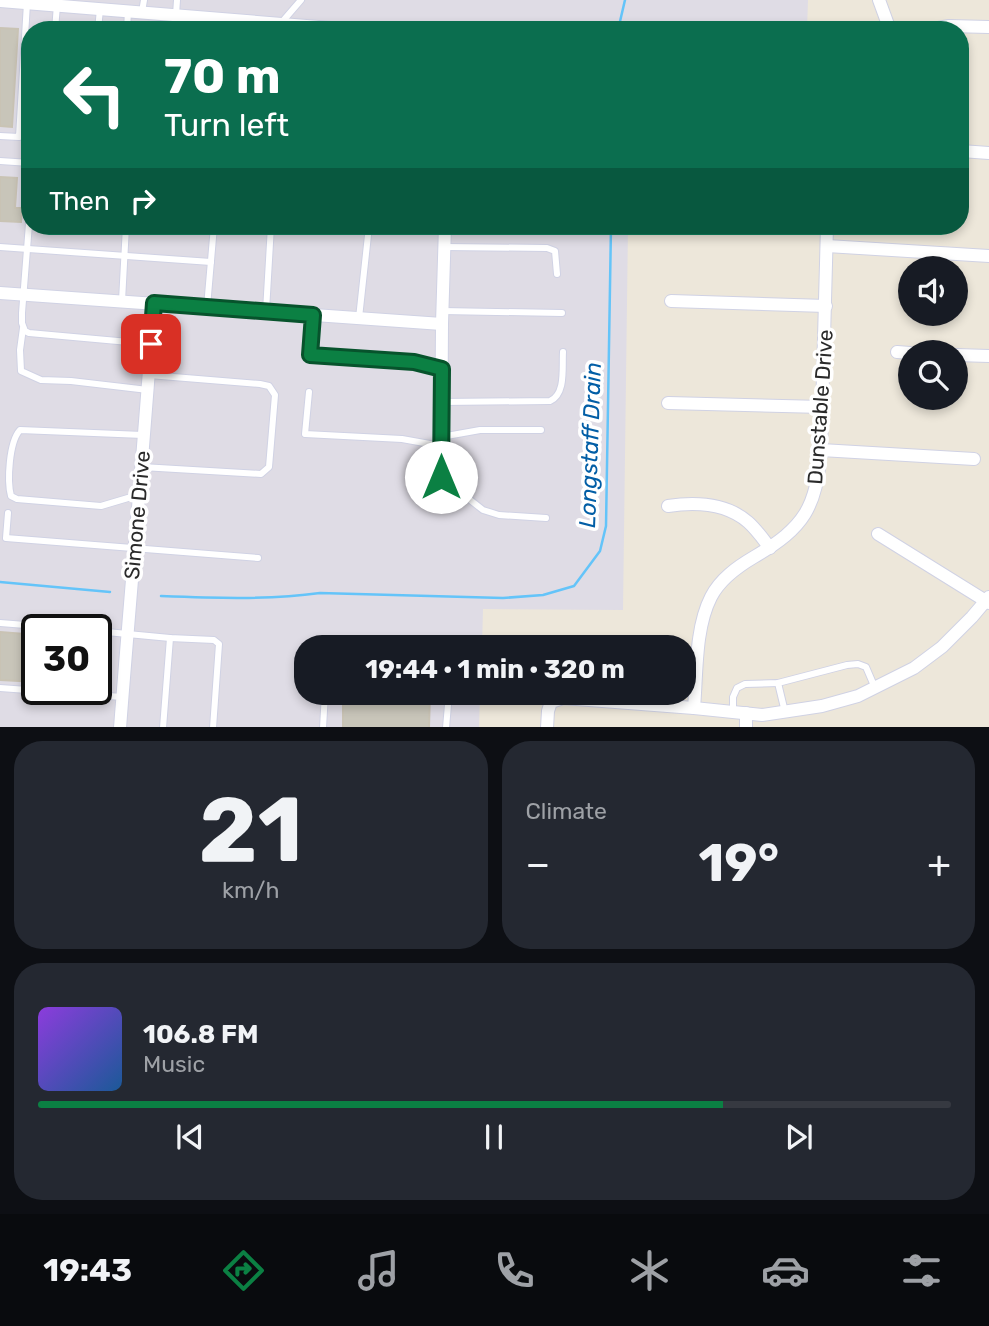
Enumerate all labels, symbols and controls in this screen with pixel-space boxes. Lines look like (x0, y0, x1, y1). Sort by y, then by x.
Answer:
text: 70 m (164, 47, 281, 105)
icon: left (49, 49, 140, 140)
text: Turn left (164, 106, 289, 144)
icon: right (124, 182, 162, 220)
text: Then (49, 186, 110, 217)
map controls (898, 256, 968, 410)
button: sound (898, 256, 968, 326)
pin (121, 314, 181, 374)
icon: arrive (132, 325, 170, 363)
street label: Dunstable Drive (802, 329, 838, 485)
button: search (898, 340, 968, 410)
water label: Longstaff Drain (573, 362, 607, 528)
position arrow (404, 440, 478, 514)
street label: Simone Drive (119, 450, 155, 580)
speed limit sign: 30 (21, 614, 112, 705)
text: 19:44 · 1 min · 320 m (365, 654, 625, 685)
text: 21 (199, 776, 303, 884)
text: Climate (526, 797, 607, 825)
text: 19° (698, 832, 779, 894)
text: − (526, 841, 550, 887)
text: + (927, 841, 951, 887)
text: km/h (222, 876, 279, 904)
text: 106.8 FM (143, 1019, 259, 1050)
text: Music (143, 1050, 205, 1078)
icon: previous (171, 1118, 209, 1156)
icon: pause (475, 1118, 513, 1156)
icon: next (780, 1118, 818, 1156)
icon: directions (219, 1246, 268, 1295)
icon: music (354, 1246, 403, 1295)
icon: phone (490, 1246, 539, 1295)
icon: climate (625, 1246, 674, 1295)
icon: car (761, 1246, 810, 1295)
icon: filters (897, 1246, 946, 1295)
text: 19:43 (43, 1251, 132, 1289)

